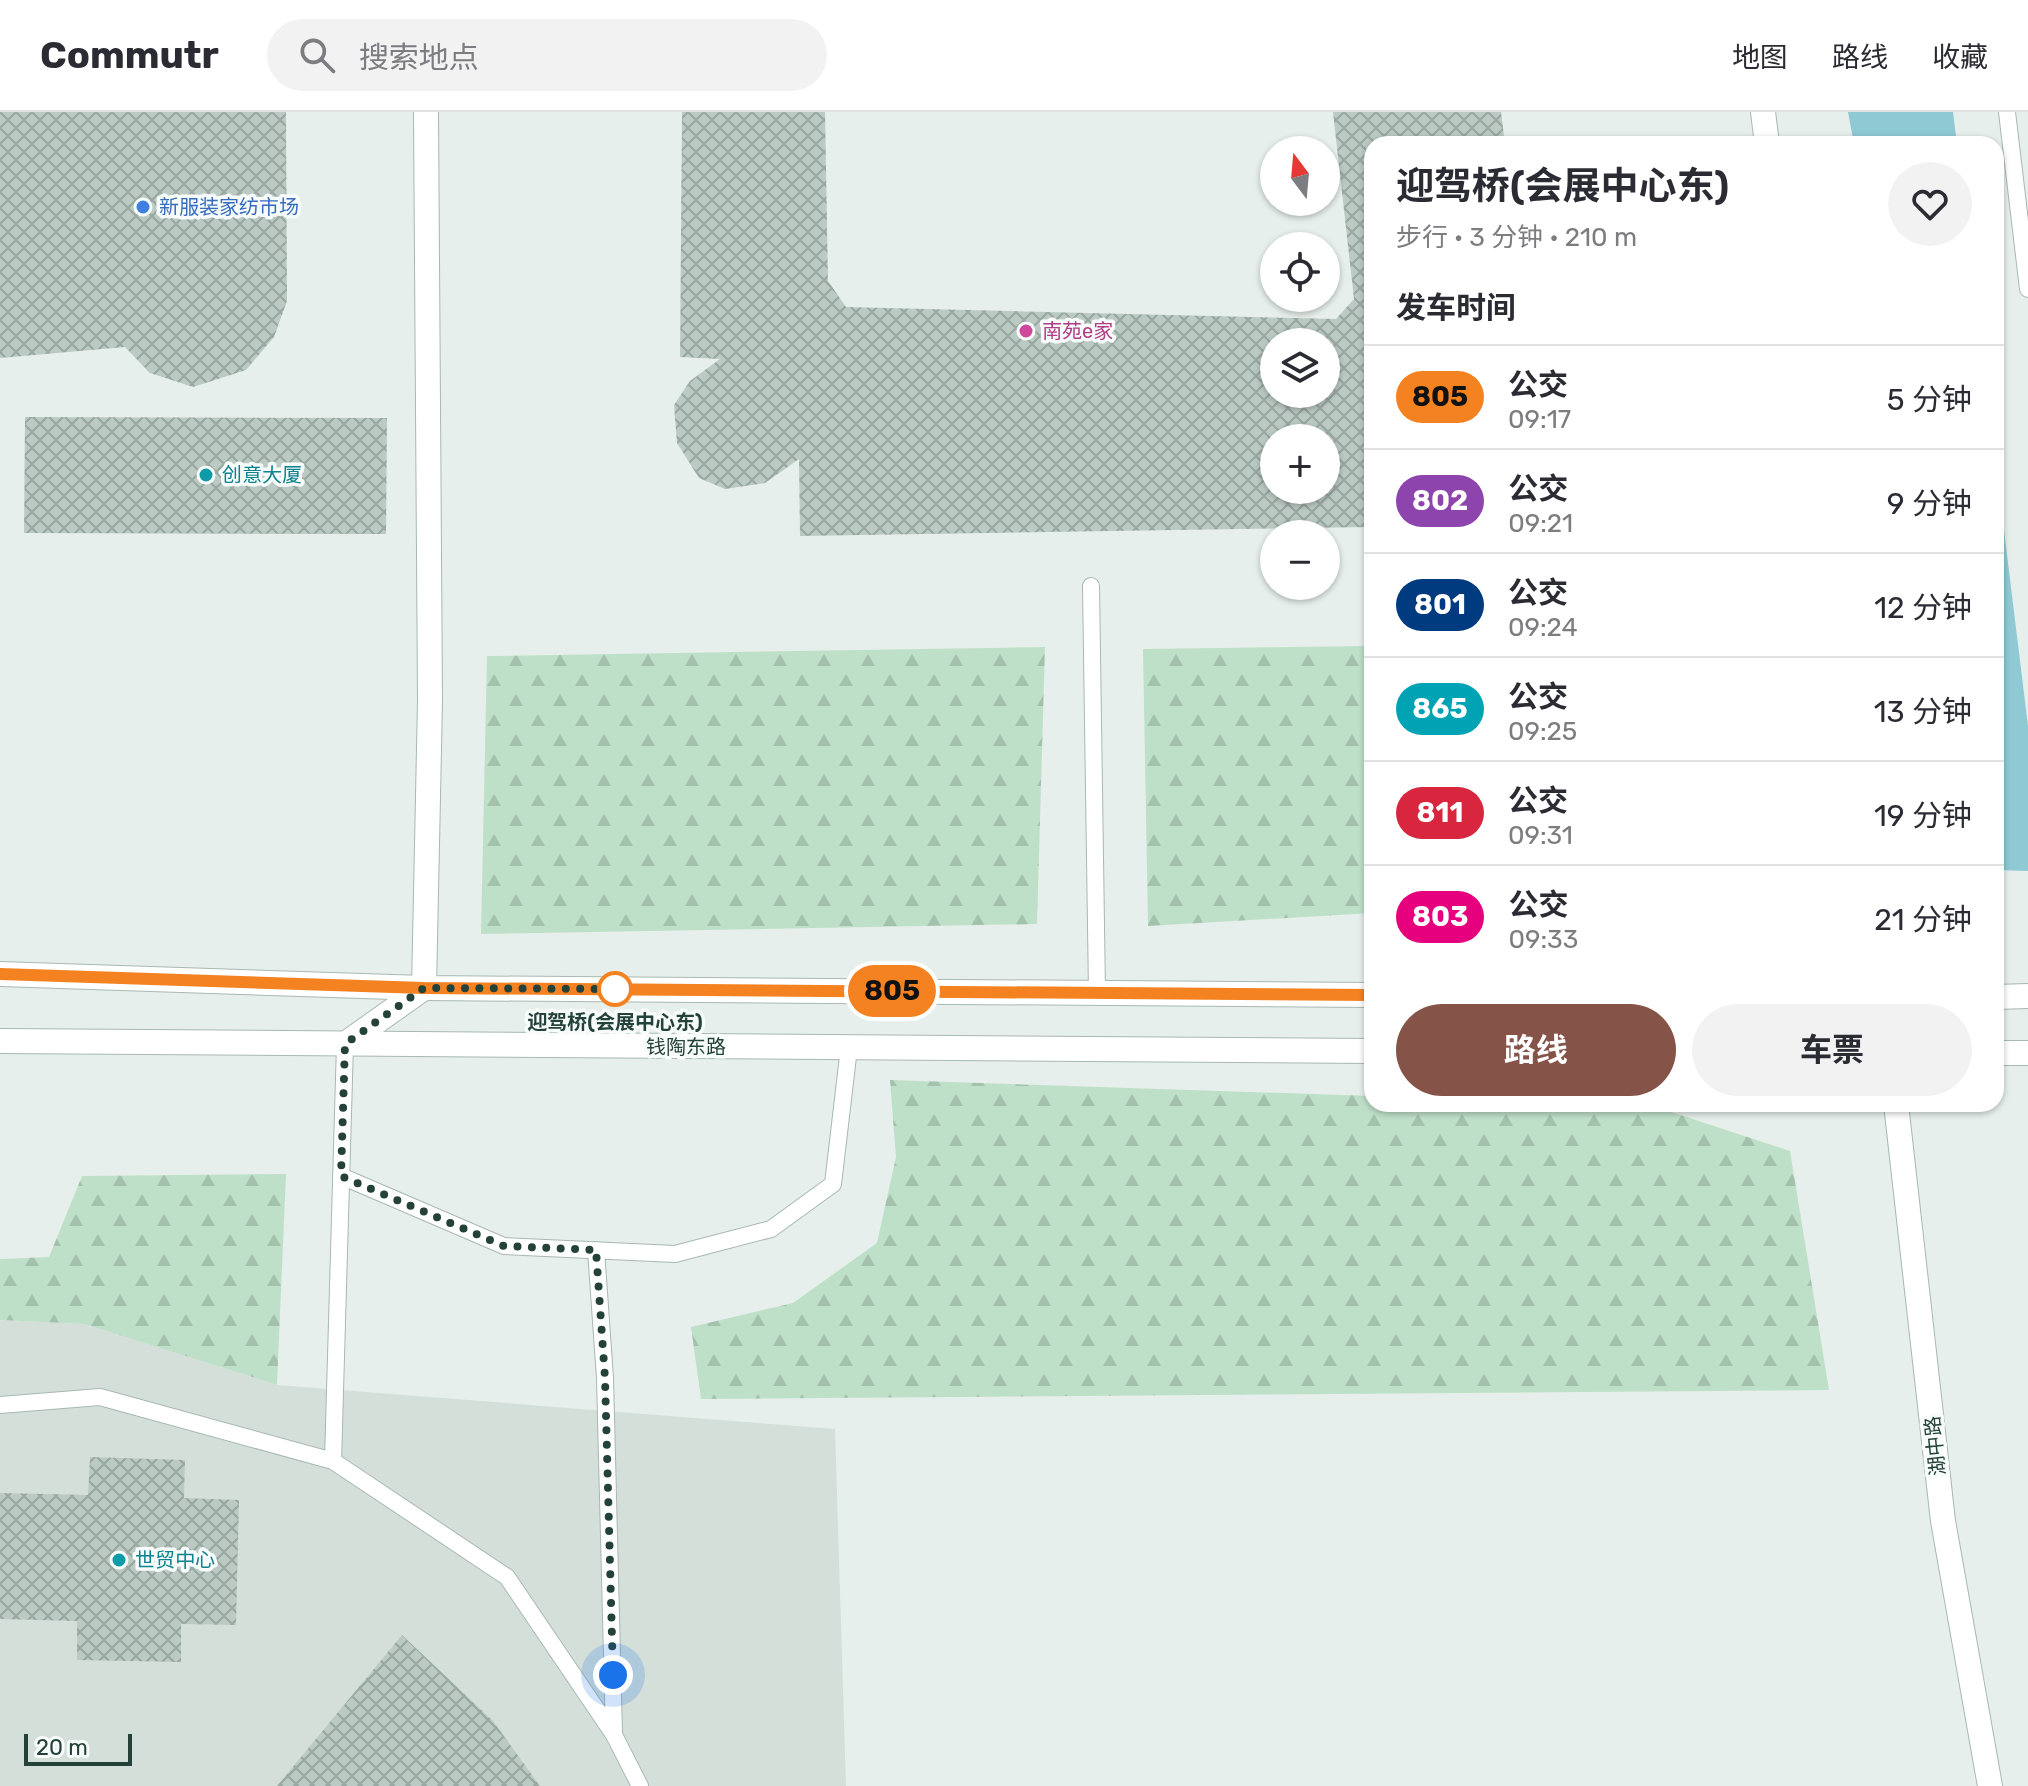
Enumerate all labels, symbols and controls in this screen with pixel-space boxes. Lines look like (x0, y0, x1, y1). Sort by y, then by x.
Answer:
search box (267, 19, 827, 91)
text: Commutr (40, 32, 219, 78)
icon: search (295, 33, 339, 77)
text: 搜索地点 (359, 40, 479, 76)
text: 地图 (1732, 41, 1788, 74)
text: 路线 (1832, 41, 1888, 74)
text: 收藏 (1932, 41, 1988, 74)
north arrow (1260, 136, 1340, 216)
map controls (1260, 136, 1340, 600)
button: heart (1888, 162, 1972, 246)
text: 迎驾桥(会展中心东) (1396, 163, 1729, 209)
place label: 新服装家纺市场 (159, 195, 299, 219)
marker: 新服装家纺市场 (134, 198, 152, 216)
text: 步行 · 3 分钟 · 210 m (1396, 222, 1637, 253)
button: locate (1260, 232, 1340, 312)
text: 发车时间 (1396, 290, 1516, 326)
place label: 南苑e家 (1042, 319, 1113, 343)
marker: 南苑e家 (1017, 322, 1035, 340)
button: layers (1260, 328, 1340, 408)
text: 公交 (1508, 367, 1568, 403)
text: 805 (1412, 380, 1468, 413)
text: 5 分钟 (1887, 382, 1972, 418)
text: 09:17 (1508, 404, 1571, 435)
button: + (1260, 424, 1340, 504)
place label: 创意大厦 (222, 463, 302, 487)
marker: 创意大厦 (197, 466, 215, 484)
text: 公交 (1508, 471, 1568, 507)
text: 802 (1412, 484, 1468, 517)
text: 9 分钟 (1887, 486, 1972, 522)
text: 09:21 (1508, 508, 1573, 539)
button: − (1260, 520, 1340, 600)
text: 公交 (1508, 575, 1568, 611)
text: 801 (1414, 588, 1466, 621)
text: 12 分钟 (1874, 590, 1972, 626)
text: 09:24 (1508, 612, 1578, 643)
text: 公交 (1508, 679, 1568, 715)
text: 865 (1412, 692, 1468, 725)
text: 13 分钟 (1874, 694, 1972, 730)
text: 09:25 (1508, 716, 1577, 747)
text: 公交 (1508, 783, 1568, 819)
text: 811 (1417, 796, 1463, 829)
text: 19 分钟 (1874, 798, 1972, 834)
text: 09:31 (1508, 820, 1573, 851)
text: 公交 (1508, 887, 1568, 923)
text: 803 (1412, 900, 1468, 933)
text: 21 分钟 (1874, 902, 1972, 938)
text: 09:33 (1508, 924, 1578, 955)
line badge: 805 (846, 965, 938, 1017)
marker: 迎驾桥(会展中心东) (598, 972, 632, 1006)
text: 805 (864, 974, 920, 1007)
button: 路线 (1396, 1004, 1676, 1096)
button: 车票 (1692, 1004, 1972, 1096)
place label: 迎驾桥(会展中心东) (527, 1010, 703, 1034)
street label: 钱陶东路 (646, 1035, 726, 1059)
street label: 湖中路 (1920, 1415, 1950, 1477)
place label: 世贸中心 (135, 1548, 215, 1572)
marker: 世贸中心 (110, 1551, 128, 1569)
your location (593, 1655, 633, 1695)
scale bar (24, 1730, 132, 1766)
text: 20 m (36, 1734, 88, 1761)

